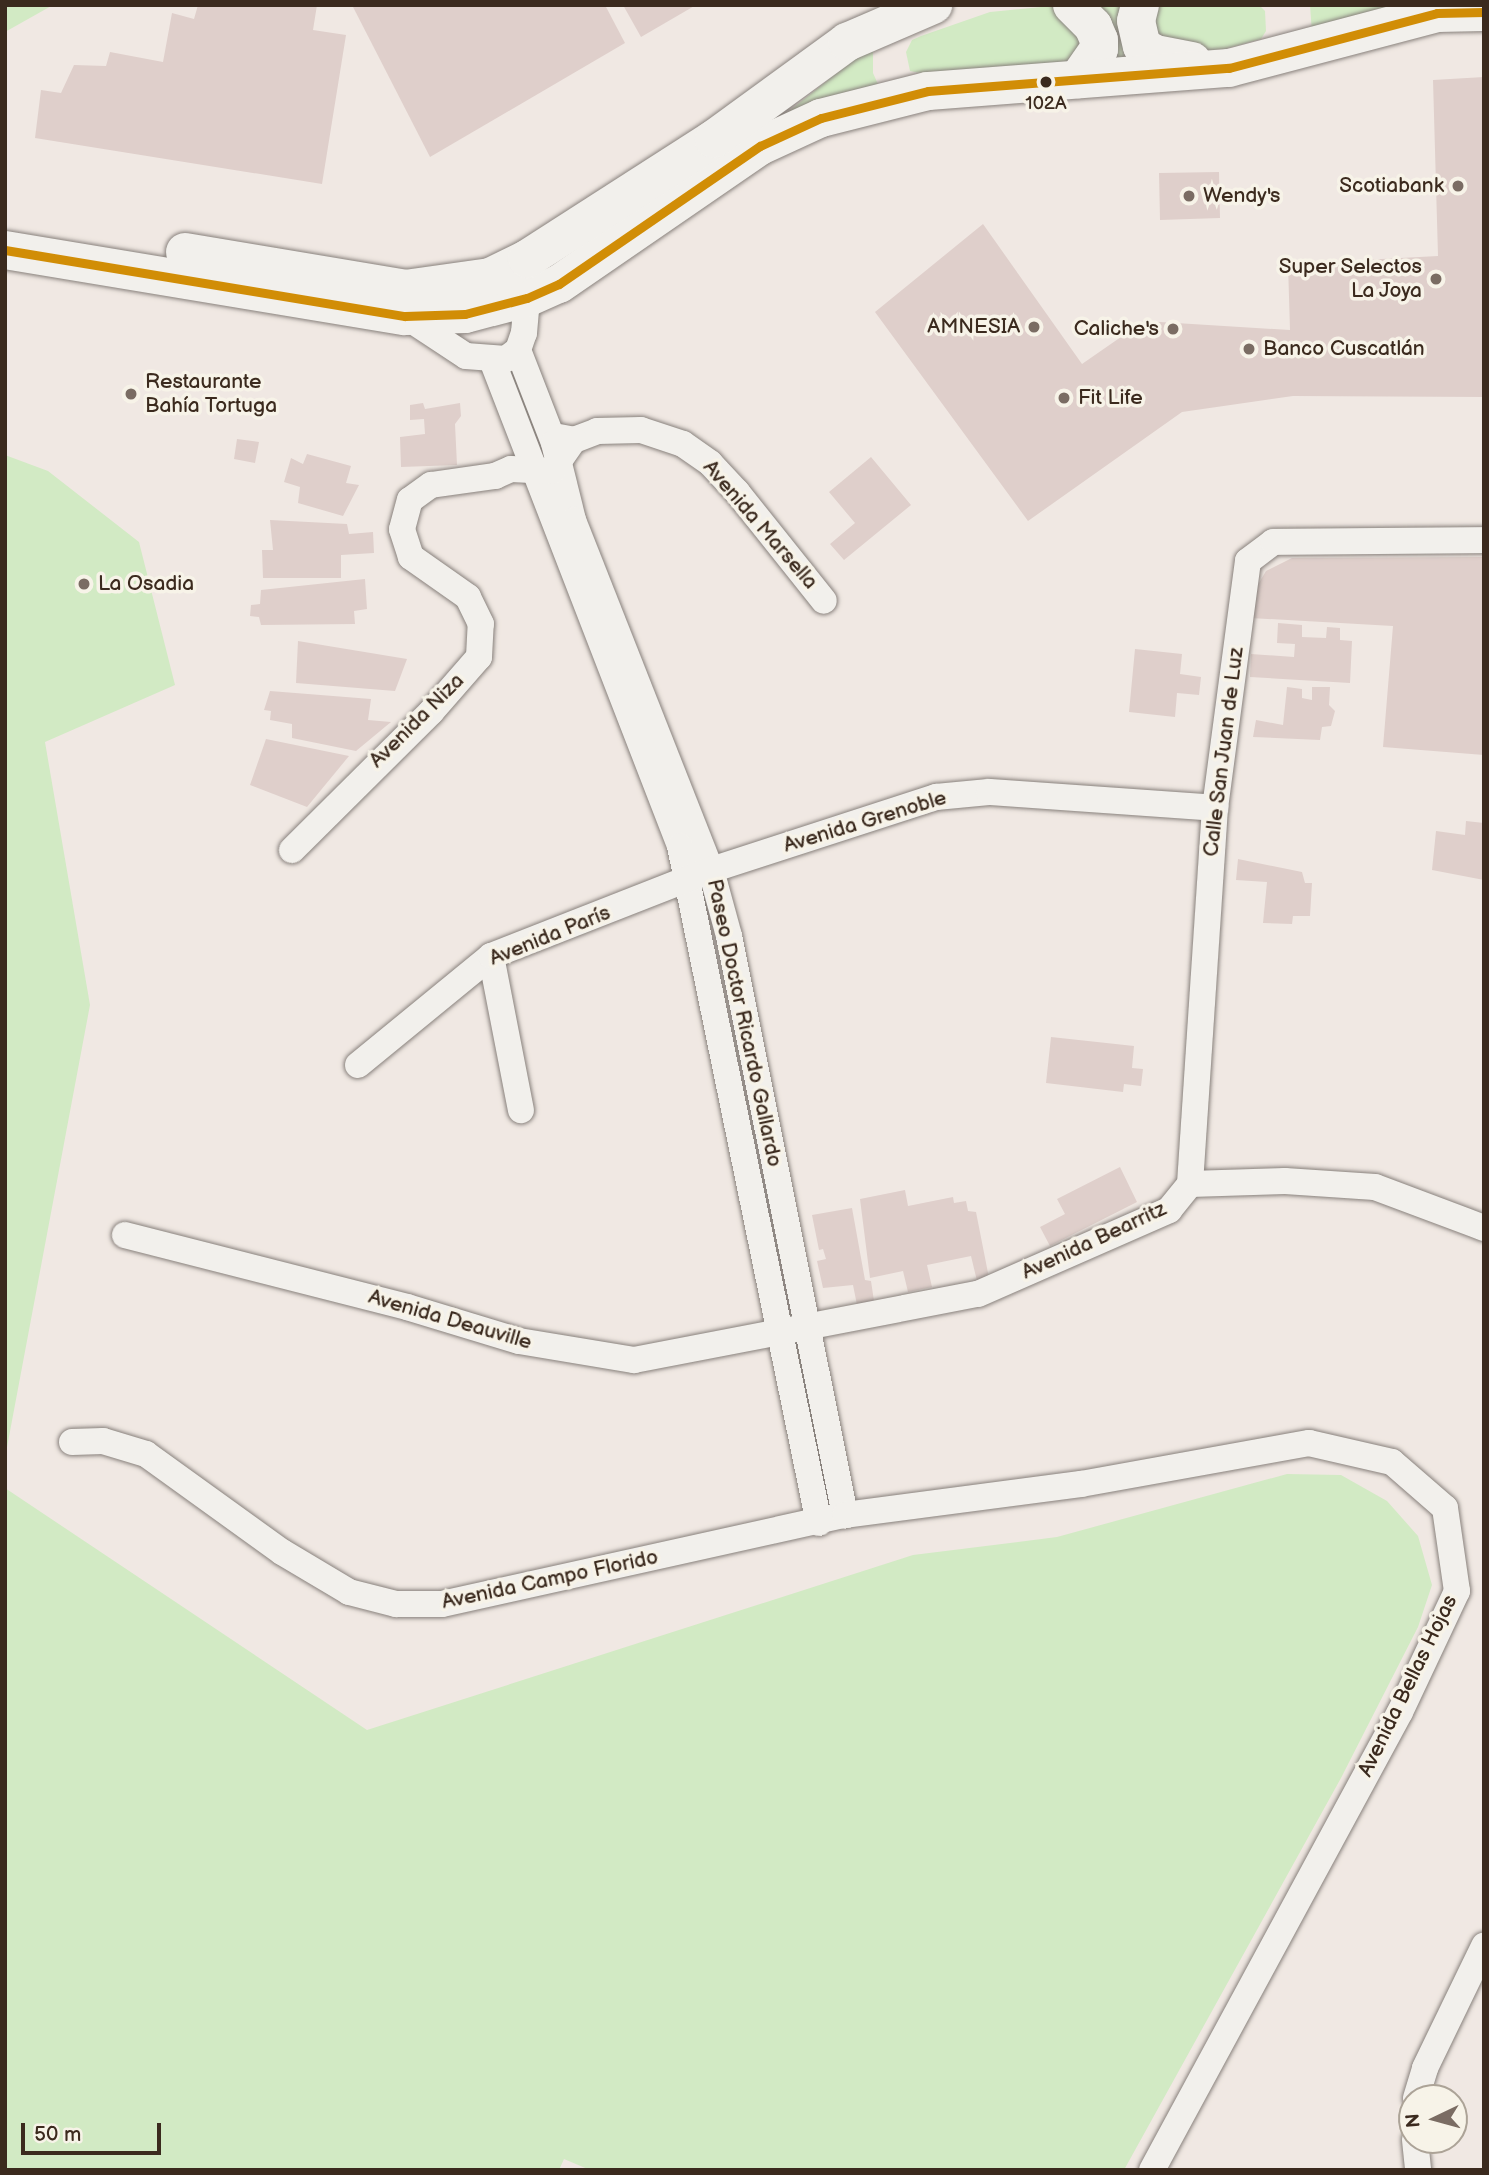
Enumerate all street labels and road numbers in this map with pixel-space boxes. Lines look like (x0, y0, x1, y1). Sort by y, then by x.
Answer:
street label: Avenida Marsella (697, 455, 823, 595)
street label: Calle San Juan de Luz (1199, 645, 1249, 859)
street label: Avenida Niza (364, 668, 470, 774)
street label: Avenida Grenoble (781, 785, 949, 859)
street label: Paseo Doctor Ricardo Gallardo (701, 877, 787, 1169)
street label: Avenida París (486, 900, 614, 972)
street label: Avenida Bearritz (1018, 1197, 1170, 1285)
street label: Avenida Deauville (365, 1285, 535, 1355)
street label: Avenida Campo Florido (440, 1545, 660, 1615)
street label: Avenida Bellas Hojas (1353, 1591, 1463, 1781)

